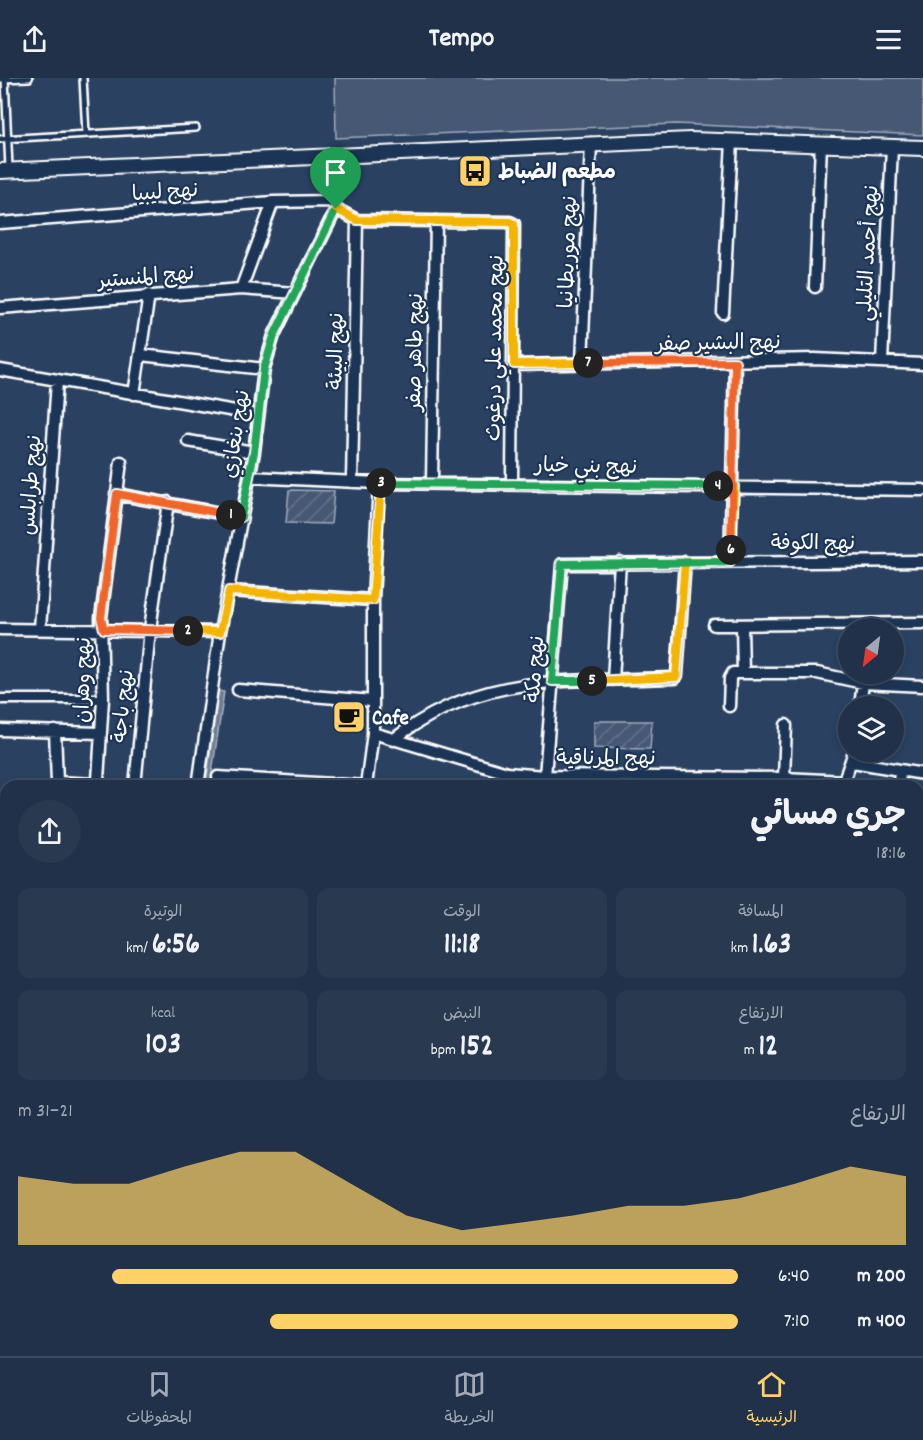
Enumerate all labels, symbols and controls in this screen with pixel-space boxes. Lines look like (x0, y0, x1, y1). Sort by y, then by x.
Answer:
text: Tempo (429, 20, 494, 59)
icon: share (18, 23, 51, 56)
icon: menu (872, 23, 905, 56)
pin (310, 147, 361, 209)
bus stop icon: مطعم الضباط (457, 153, 493, 189)
icon: arrive (319, 156, 352, 189)
place label: مطعم الضباط (498, 159, 616, 189)
street label: نهج ليبيا (131, 177, 199, 211)
street label: نهج أحمد التليلي (851, 184, 890, 322)
street label: نهج موريطانيا (553, 195, 587, 309)
street label: نهج محمد علي درغوث (480, 255, 515, 442)
street label: نهج المنستير (95, 260, 196, 298)
street label: نهج طاهر صفر (401, 293, 433, 413)
street label: نهج البيئة (322, 312, 354, 390)
street label: نهج البشير صفر (653, 329, 781, 361)
pin: 7 (573, 348, 603, 378)
text: 7 (585, 351, 591, 374)
street label: نهج بنغازي (216, 388, 260, 481)
street label: نهج طرابلس (15, 434, 51, 536)
street label: نهج بني خيار (533, 452, 637, 485)
pin: 3 (366, 468, 396, 498)
text: 3 (377, 471, 385, 494)
pin: 4 (703, 471, 733, 501)
text: 4 (715, 474, 721, 497)
pin: 1 (216, 500, 246, 530)
text: 1 (229, 503, 233, 526)
street label: نهج الكوفة (771, 530, 855, 560)
pin: 6 (716, 535, 746, 565)
text: 6 (727, 538, 735, 561)
pin: 2 (173, 616, 203, 646)
north arrow (838, 618, 904, 684)
map controls (838, 618, 904, 762)
text: 2 (185, 619, 192, 642)
street label: نهج مكة (520, 635, 554, 704)
street label: نهج وهران (69, 637, 101, 723)
pin: 5 (577, 666, 607, 696)
street label: نهج باجة (106, 668, 144, 744)
text: 5 (588, 669, 596, 692)
button: layers (838, 696, 904, 762)
cafe icon: Cafe (331, 699, 367, 735)
place label: Cafe (372, 705, 409, 735)
street label: نهج المرناقية (556, 745, 656, 775)
text: جري مسائي (750, 794, 906, 841)
button: share (18, 800, 81, 863)
text: 18:16 (876, 840, 906, 868)
text: الوتيرة (144, 901, 182, 924)
text: الوقت (443, 901, 481, 924)
text: المسافة (738, 901, 784, 924)
text: 6:56 (152, 925, 200, 968)
text: 11:18 (444, 925, 480, 968)
text: 1.63 (752, 925, 791, 968)
text: /km (126, 937, 152, 960)
text: km (731, 937, 752, 960)
text: kcal (151, 1002, 175, 1025)
text: النبض (443, 1003, 481, 1026)
text: الارتفاع (739, 1003, 783, 1026)
text: 103 (145, 1025, 181, 1068)
text: 152 (460, 1027, 493, 1070)
text: 12 (758, 1027, 778, 1070)
text: bpm (431, 1039, 460, 1062)
text: m (744, 1039, 758, 1062)
text: 21–31 m (18, 1098, 73, 1126)
text: الارتفاع (850, 1102, 906, 1130)
text: 6:40 (778, 1263, 810, 1291)
text: 200 m (857, 1263, 906, 1291)
text: 7:10 (784, 1308, 810, 1336)
text: 400 m (858, 1308, 906, 1336)
tab: المحفوظات (126, 1368, 192, 1431)
tab: الخريطة (444, 1368, 494, 1431)
tab: الرئيسية (747, 1368, 797, 1431)

